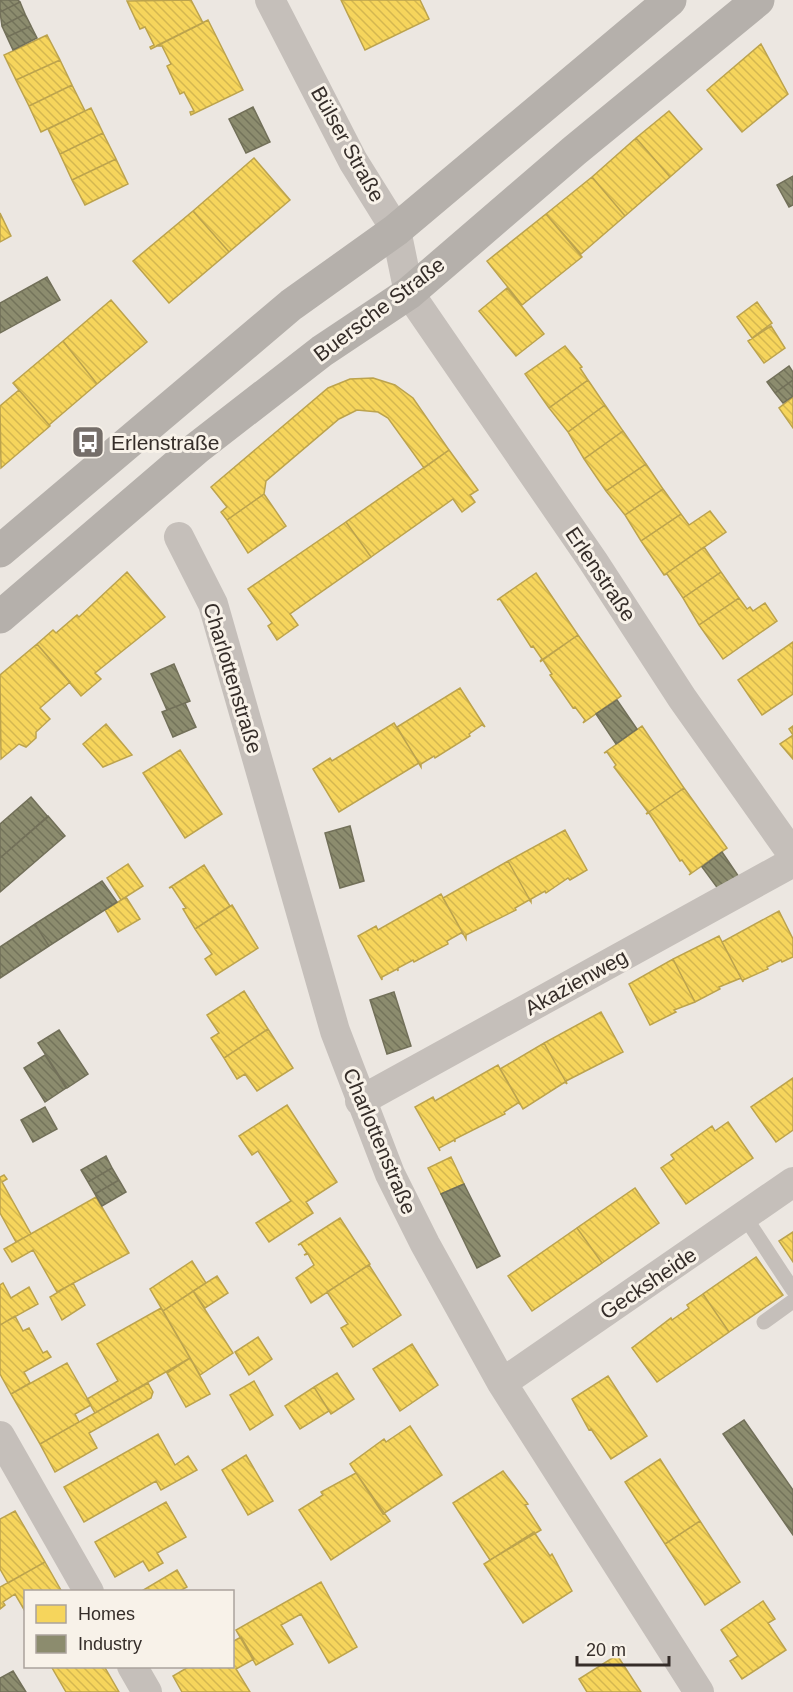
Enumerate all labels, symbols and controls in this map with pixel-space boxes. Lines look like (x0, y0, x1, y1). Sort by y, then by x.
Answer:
street label: Bülser Straße (307, 82, 389, 206)
street label: Buersche Straße (309, 252, 449, 366)
bus stop icon: Erlenstraße (70, 424, 106, 460)
place label: Erlenstraße (111, 431, 220, 454)
street label: Erlenstraße (561, 523, 641, 625)
street label: Charlottenstraße (199, 600, 267, 756)
street label: Akazienweg (521, 944, 631, 1020)
street label: Charlottenstraße (339, 1065, 421, 1217)
street label: Gecksheide (596, 1242, 700, 1324)
legend (24, 1590, 234, 1668)
text: Homes (78, 1604, 135, 1624)
scale bar (577, 1629, 668, 1667)
text: Industry (78, 1634, 142, 1654)
text: 20 m (586, 1640, 626, 1660)

